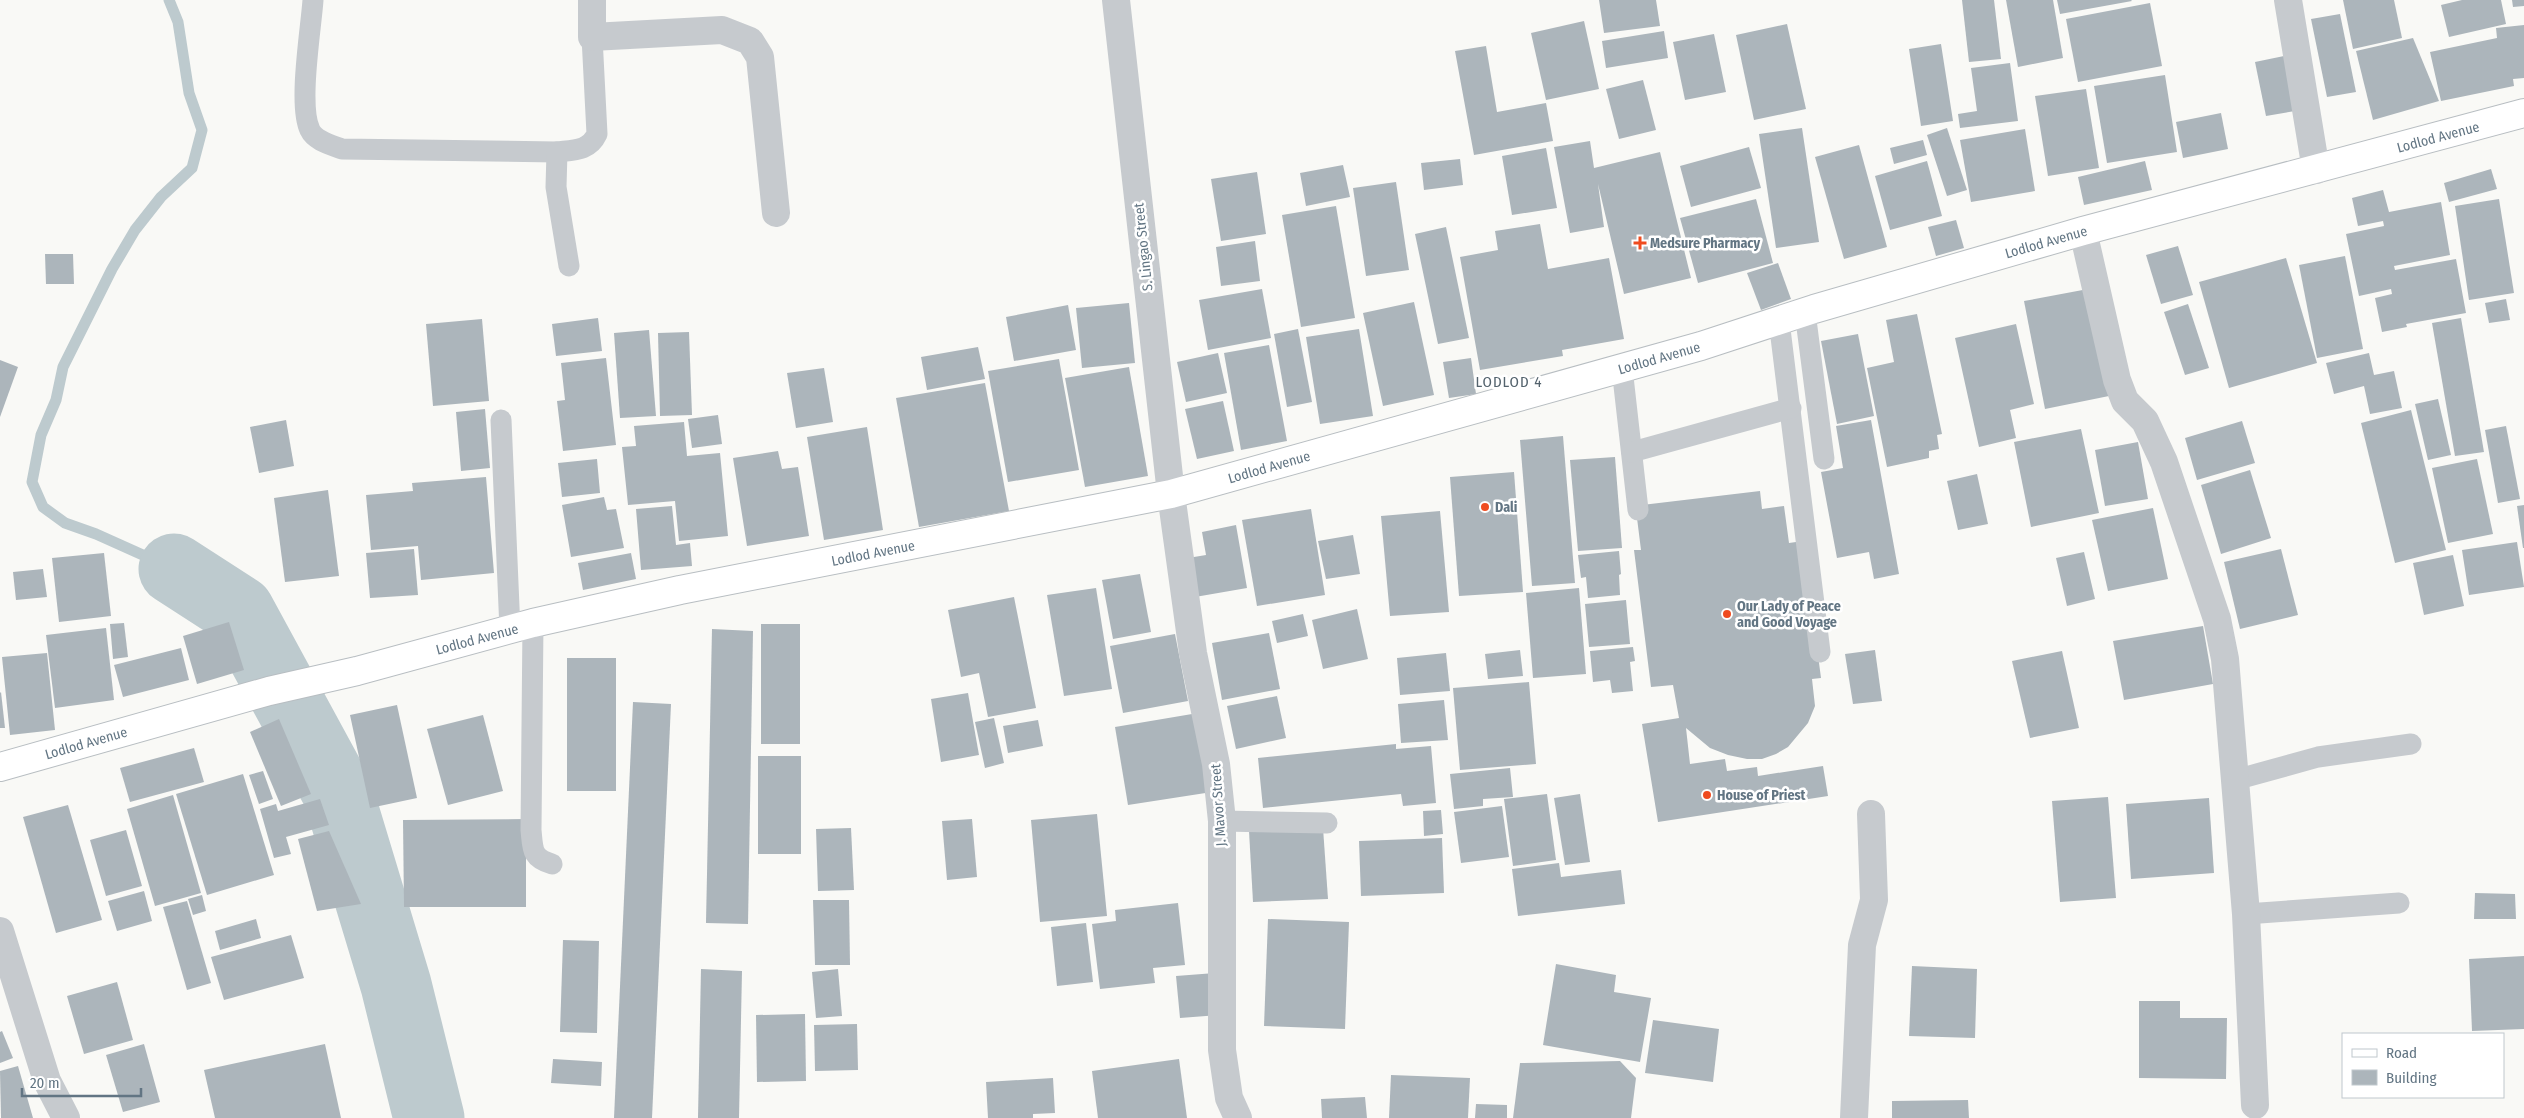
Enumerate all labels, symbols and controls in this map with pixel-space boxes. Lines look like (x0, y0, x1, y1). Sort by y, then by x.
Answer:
street label: Lodlod Avenue (2395, 118, 2481, 157)
street label: S. Lingao Street (1130, 202, 1157, 292)
street label: Lodlod Avenue (2003, 223, 2089, 262)
place label: Medsure Pharmacy (1650, 235, 1760, 252)
marker: Medsure Pharmacy (1634, 237, 1646, 249)
street label: Lodlod Avenue (1616, 339, 1702, 378)
district label: LODLOD 4 (1476, 373, 1543, 391)
street label: Lodlod Avenue (1226, 448, 1312, 487)
place label: Dali (1495, 499, 1518, 516)
marker: Dali (1479, 501, 1491, 513)
street label: Lodlod Avenue (830, 537, 916, 570)
place label: Our Lady of Peace and Good Voyage (1737, 598, 1841, 631)
marker: Our Lady of Peace and Good Voyage (1721, 608, 1733, 620)
street label: Lodlod Avenue (434, 620, 520, 659)
street label: Lodlod Avenue (43, 724, 129, 763)
street label: J. Mavor Street (1207, 763, 1230, 847)
place label: House of Priest (1717, 787, 1807, 804)
marker: House of Priest (1701, 789, 1713, 801)
legend (2342, 1033, 2504, 1098)
text: Road (2386, 1044, 2417, 1062)
scale bar (22, 1066, 141, 1098)
text: Building (2386, 1069, 2437, 1087)
text: 20 m (30, 1074, 60, 1092)

